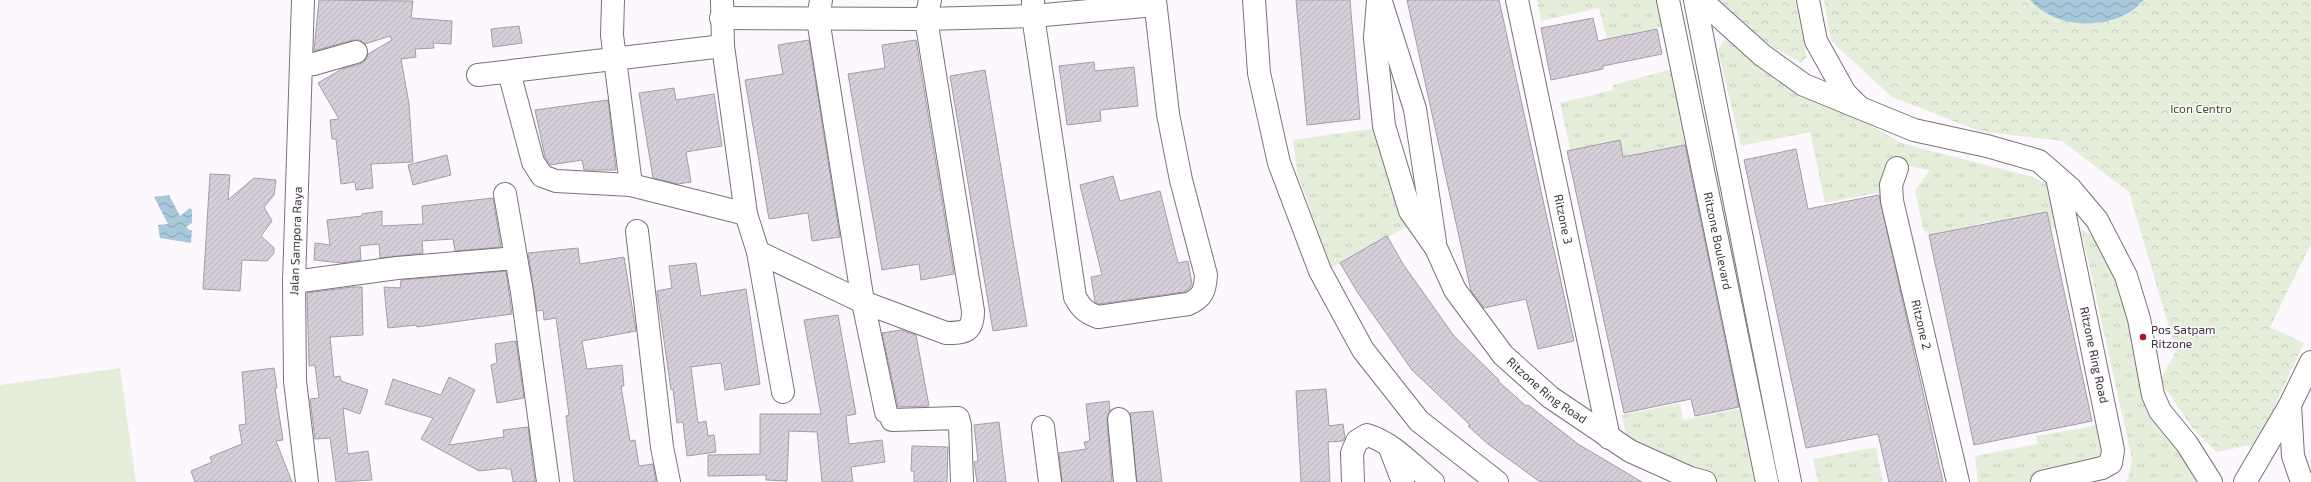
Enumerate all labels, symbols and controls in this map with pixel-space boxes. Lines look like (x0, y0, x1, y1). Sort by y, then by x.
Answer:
park label: Icon Centro (2170, 101, 2232, 115)
street label: Jalan Sampora Raya (286, 186, 304, 296)
street label: Ritzone Boulevard (1702, 191, 1735, 291)
street label: Ritzone 3 (1552, 193, 1576, 245)
street label: Ritzone 2 (1909, 298, 1935, 351)
street label: Ritzone Ring Road (2078, 305, 2112, 404)
place label: Pos Satpam Ritzone (2151, 322, 2216, 350)
marker: Pos Satpam Ritzone (2138, 332, 2148, 342)
street label: Ritzone Ring Road (1504, 354, 1590, 426)

